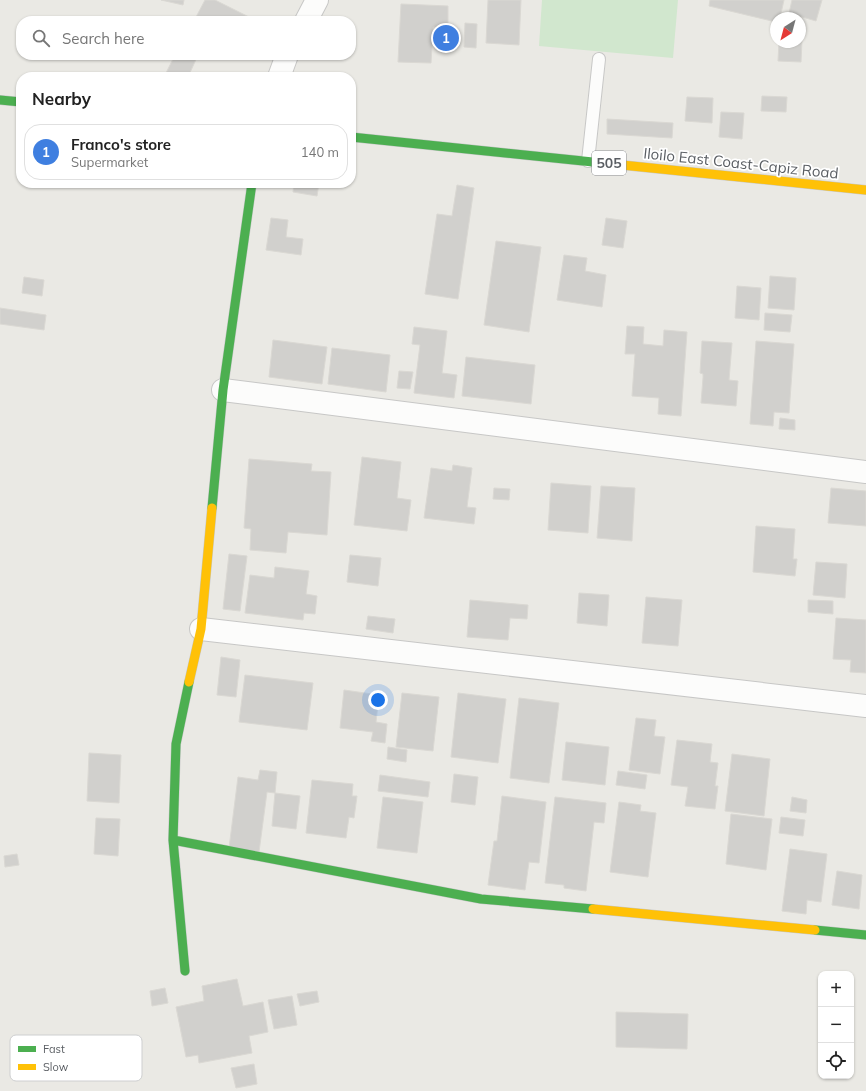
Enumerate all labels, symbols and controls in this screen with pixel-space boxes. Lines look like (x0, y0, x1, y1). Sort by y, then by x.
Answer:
north arrow (770, 12, 806, 48)
search box (16, 16, 356, 60)
pin: 1 (433, 23, 459, 53)
icon: search (30, 27, 52, 49)
text: Search here (62, 29, 144, 48)
text: Nearby (32, 88, 91, 109)
text: Franco's store (71, 135, 171, 154)
street label: Iloilo East Coast-Capiz Road (642, 143, 840, 183)
text: 1 (42, 144, 50, 160)
text: 140 m (301, 144, 339, 160)
road number: 505 (592, 151, 626, 175)
text: Supermarket (71, 154, 148, 170)
your location (368, 690, 388, 710)
map controls (818, 971, 854, 1079)
button: + (818, 971, 854, 1007)
button: − (818, 1007, 854, 1043)
legend (10, 1035, 142, 1081)
text: Fast (43, 1042, 65, 1056)
button: locate (818, 1043, 854, 1079)
text: Slow (43, 1060, 69, 1074)

